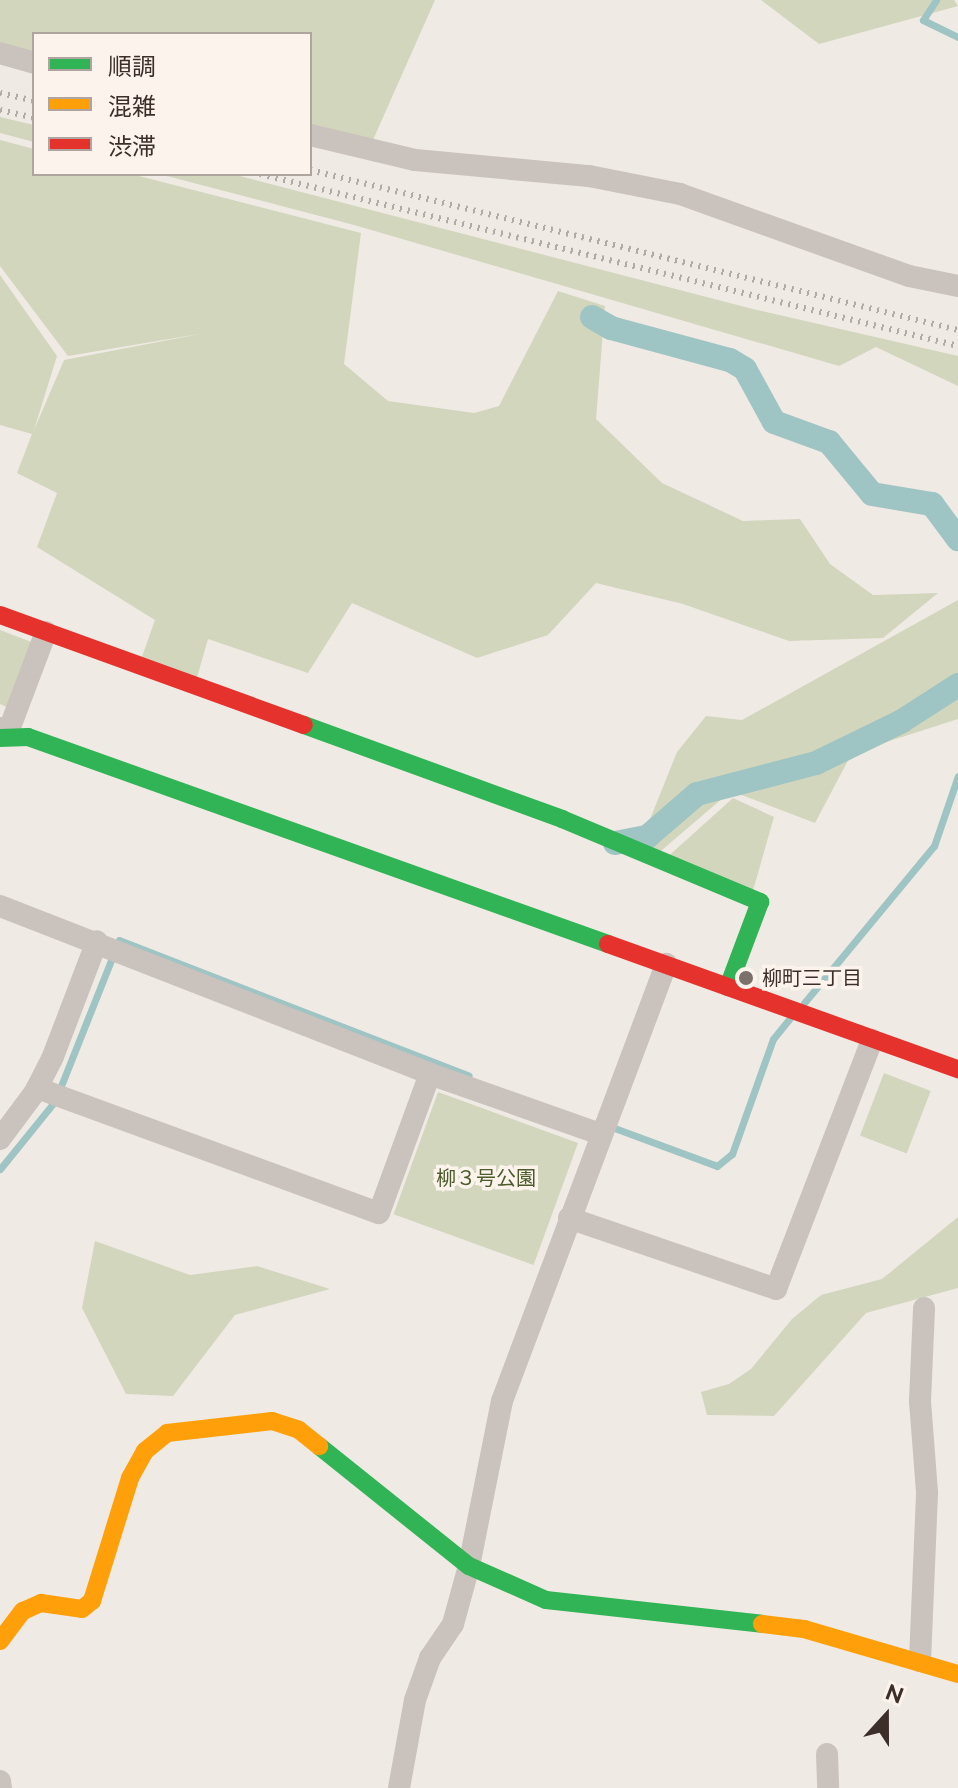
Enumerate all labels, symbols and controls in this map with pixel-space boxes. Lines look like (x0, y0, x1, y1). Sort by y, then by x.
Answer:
legend (32, 32, 312, 176)
text: 順調 (108, 52, 156, 81)
text: 混雑 (108, 92, 156, 121)
text: 渋滞 (108, 132, 156, 161)
place label: 柳町三丁目 (762, 966, 862, 990)
marker: 柳町三丁目 (737, 969, 755, 987)
park label: 柳３号公園 (436, 1166, 536, 1190)
north arrow (846, 1676, 926, 1756)
text: N (882, 1678, 907, 1709)

